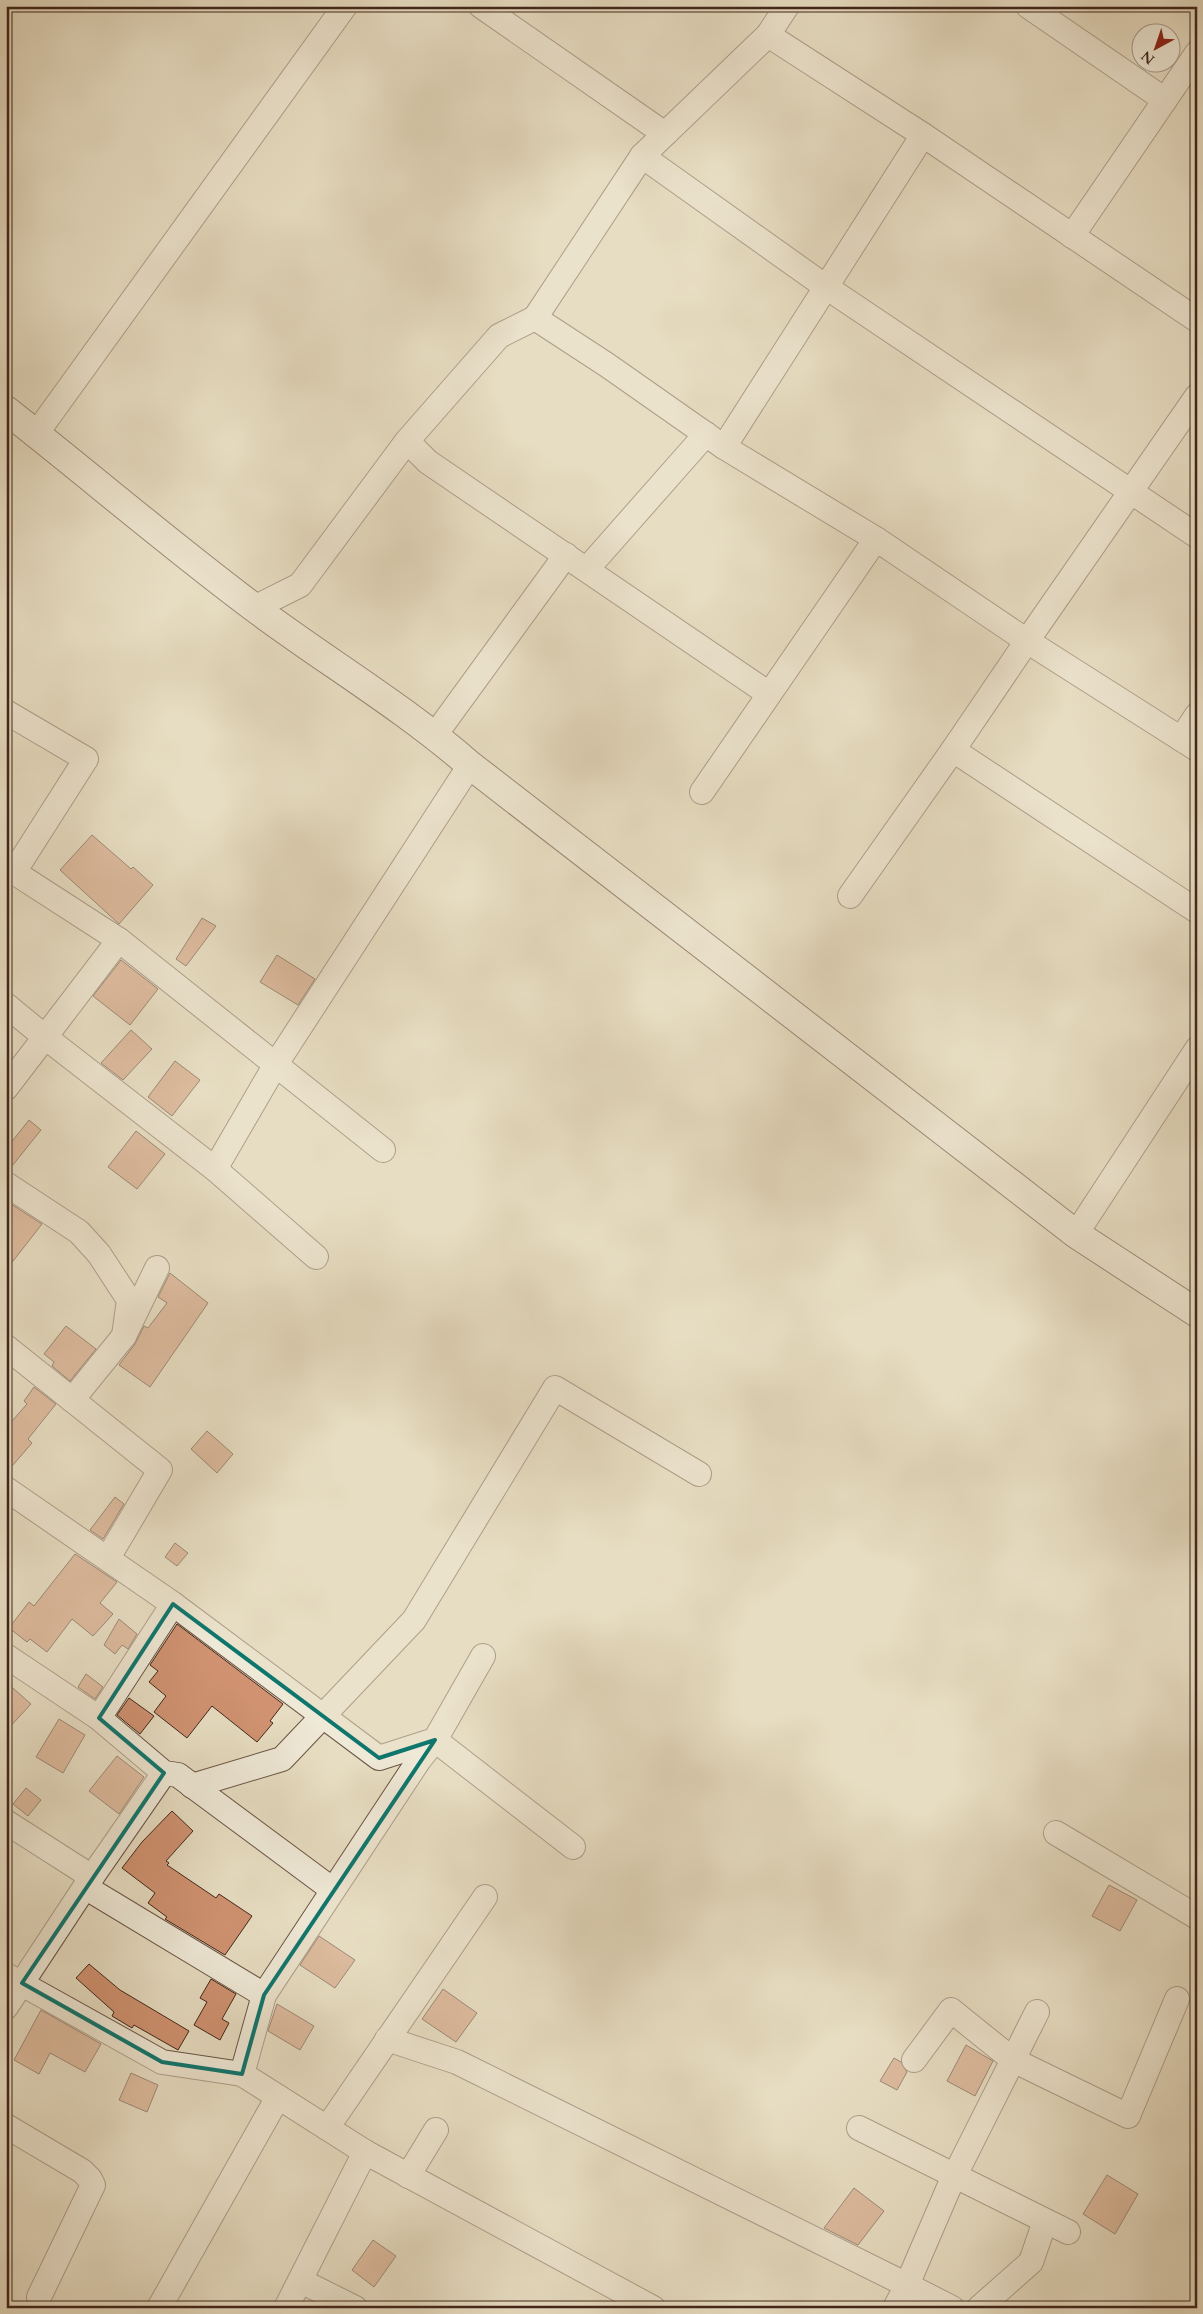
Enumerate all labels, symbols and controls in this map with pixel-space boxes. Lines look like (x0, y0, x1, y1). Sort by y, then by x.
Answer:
north arrow (1130, 22, 1180, 72)
text: N (1137, 46, 1159, 69)

